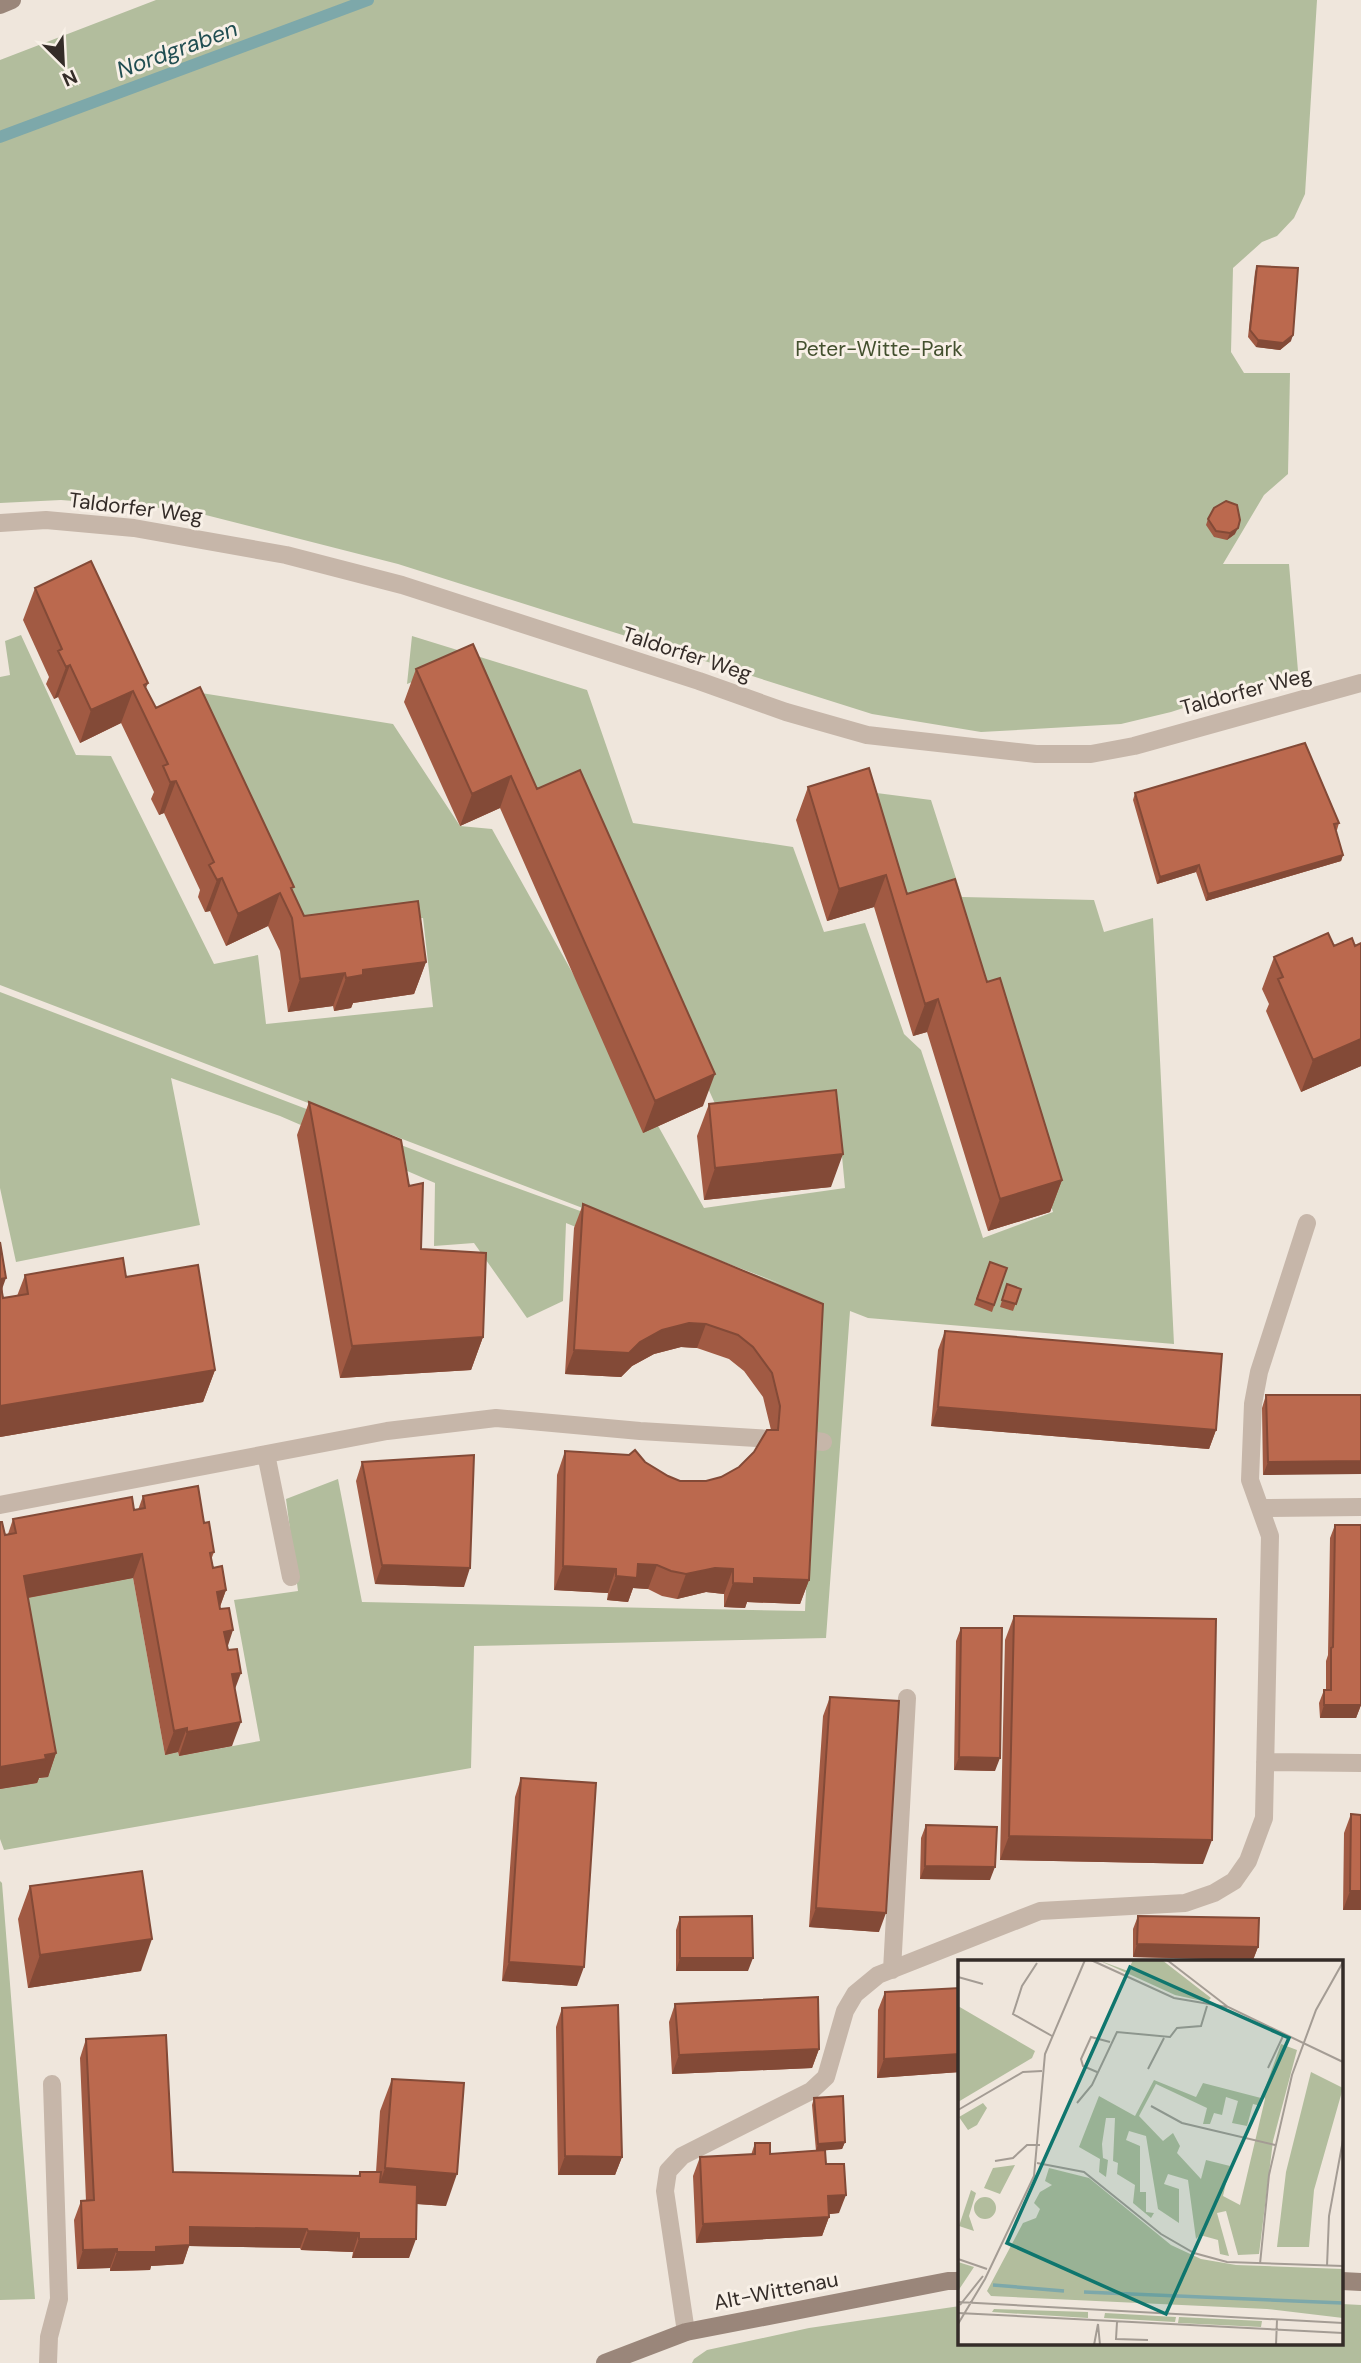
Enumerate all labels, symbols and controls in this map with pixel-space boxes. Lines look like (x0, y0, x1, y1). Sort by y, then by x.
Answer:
water label: Nordgraben (112, 13, 242, 85)
north arrow (28, 28, 98, 98)
text: N (58, 64, 81, 92)
park label: Peter-Witte-Park (795, 335, 963, 363)
street label: Taldorfer Weg (68, 486, 205, 530)
street label: Taldorfer Weg (619, 620, 756, 688)
street label: Taldorfer Weg (1177, 660, 1315, 722)
inset map (958, 1960, 1344, 2346)
street label: Alt-Wittenau (711, 2265, 841, 2317)

